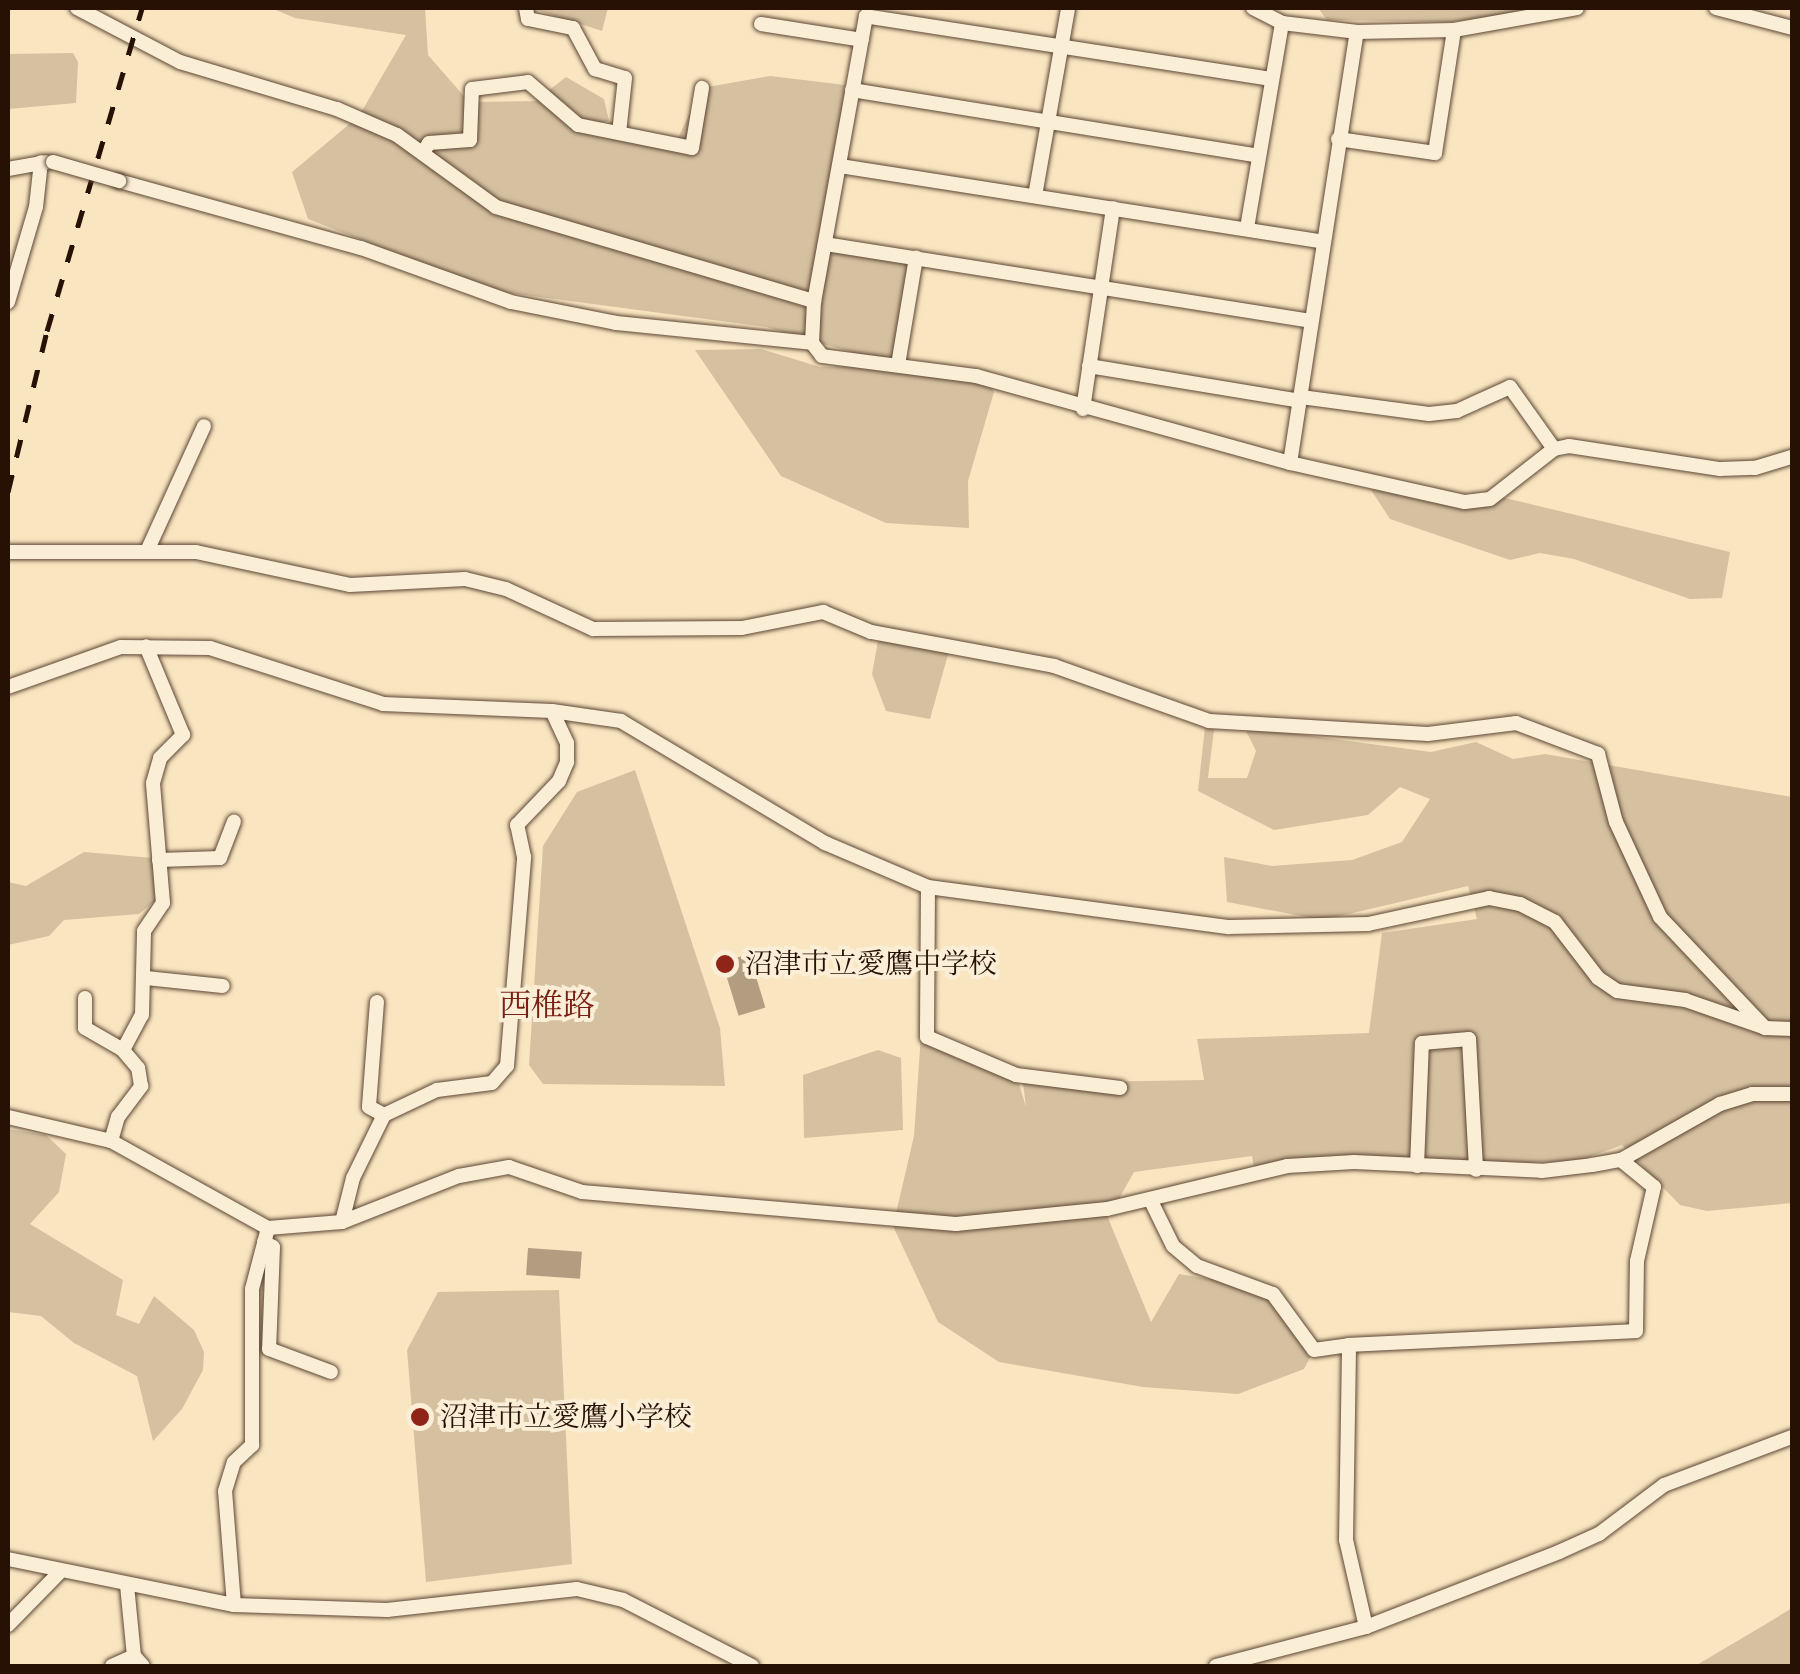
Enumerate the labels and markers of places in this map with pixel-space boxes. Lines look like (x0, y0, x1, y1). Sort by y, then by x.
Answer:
place label: 沼津市立愛鷹中学校 (745, 947, 997, 981)
marker: 沼津市立愛鷹中学校 (714, 953, 736, 975)
place label: 沼津市立愛鷹小学校 (440, 1400, 692, 1434)
marker: 沼津市立愛鷹小学校 (409, 1406, 431, 1428)

